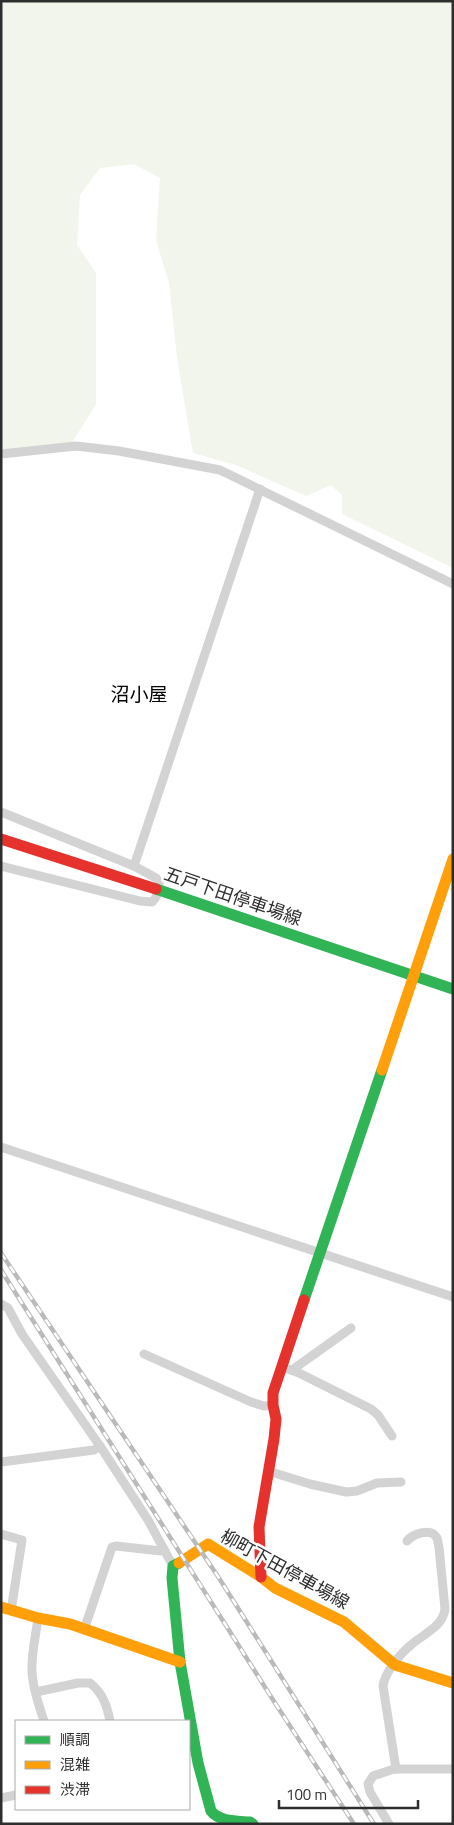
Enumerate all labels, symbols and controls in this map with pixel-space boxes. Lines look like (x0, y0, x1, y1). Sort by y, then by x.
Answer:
district label: 沼小屋 (110, 679, 168, 708)
street label: 五戸下田停車場線 (161, 860, 305, 932)
street label: 柳町下田停車場線 (215, 1522, 355, 1616)
legend (15, 1720, 190, 1810)
text: 順調 (60, 1728, 90, 1751)
text: 混雑 (60, 1753, 90, 1776)
text: 渋滞 (60, 1778, 90, 1801)
scale bar (279, 1778, 418, 1810)
text: 100 m (286, 1783, 327, 1806)

